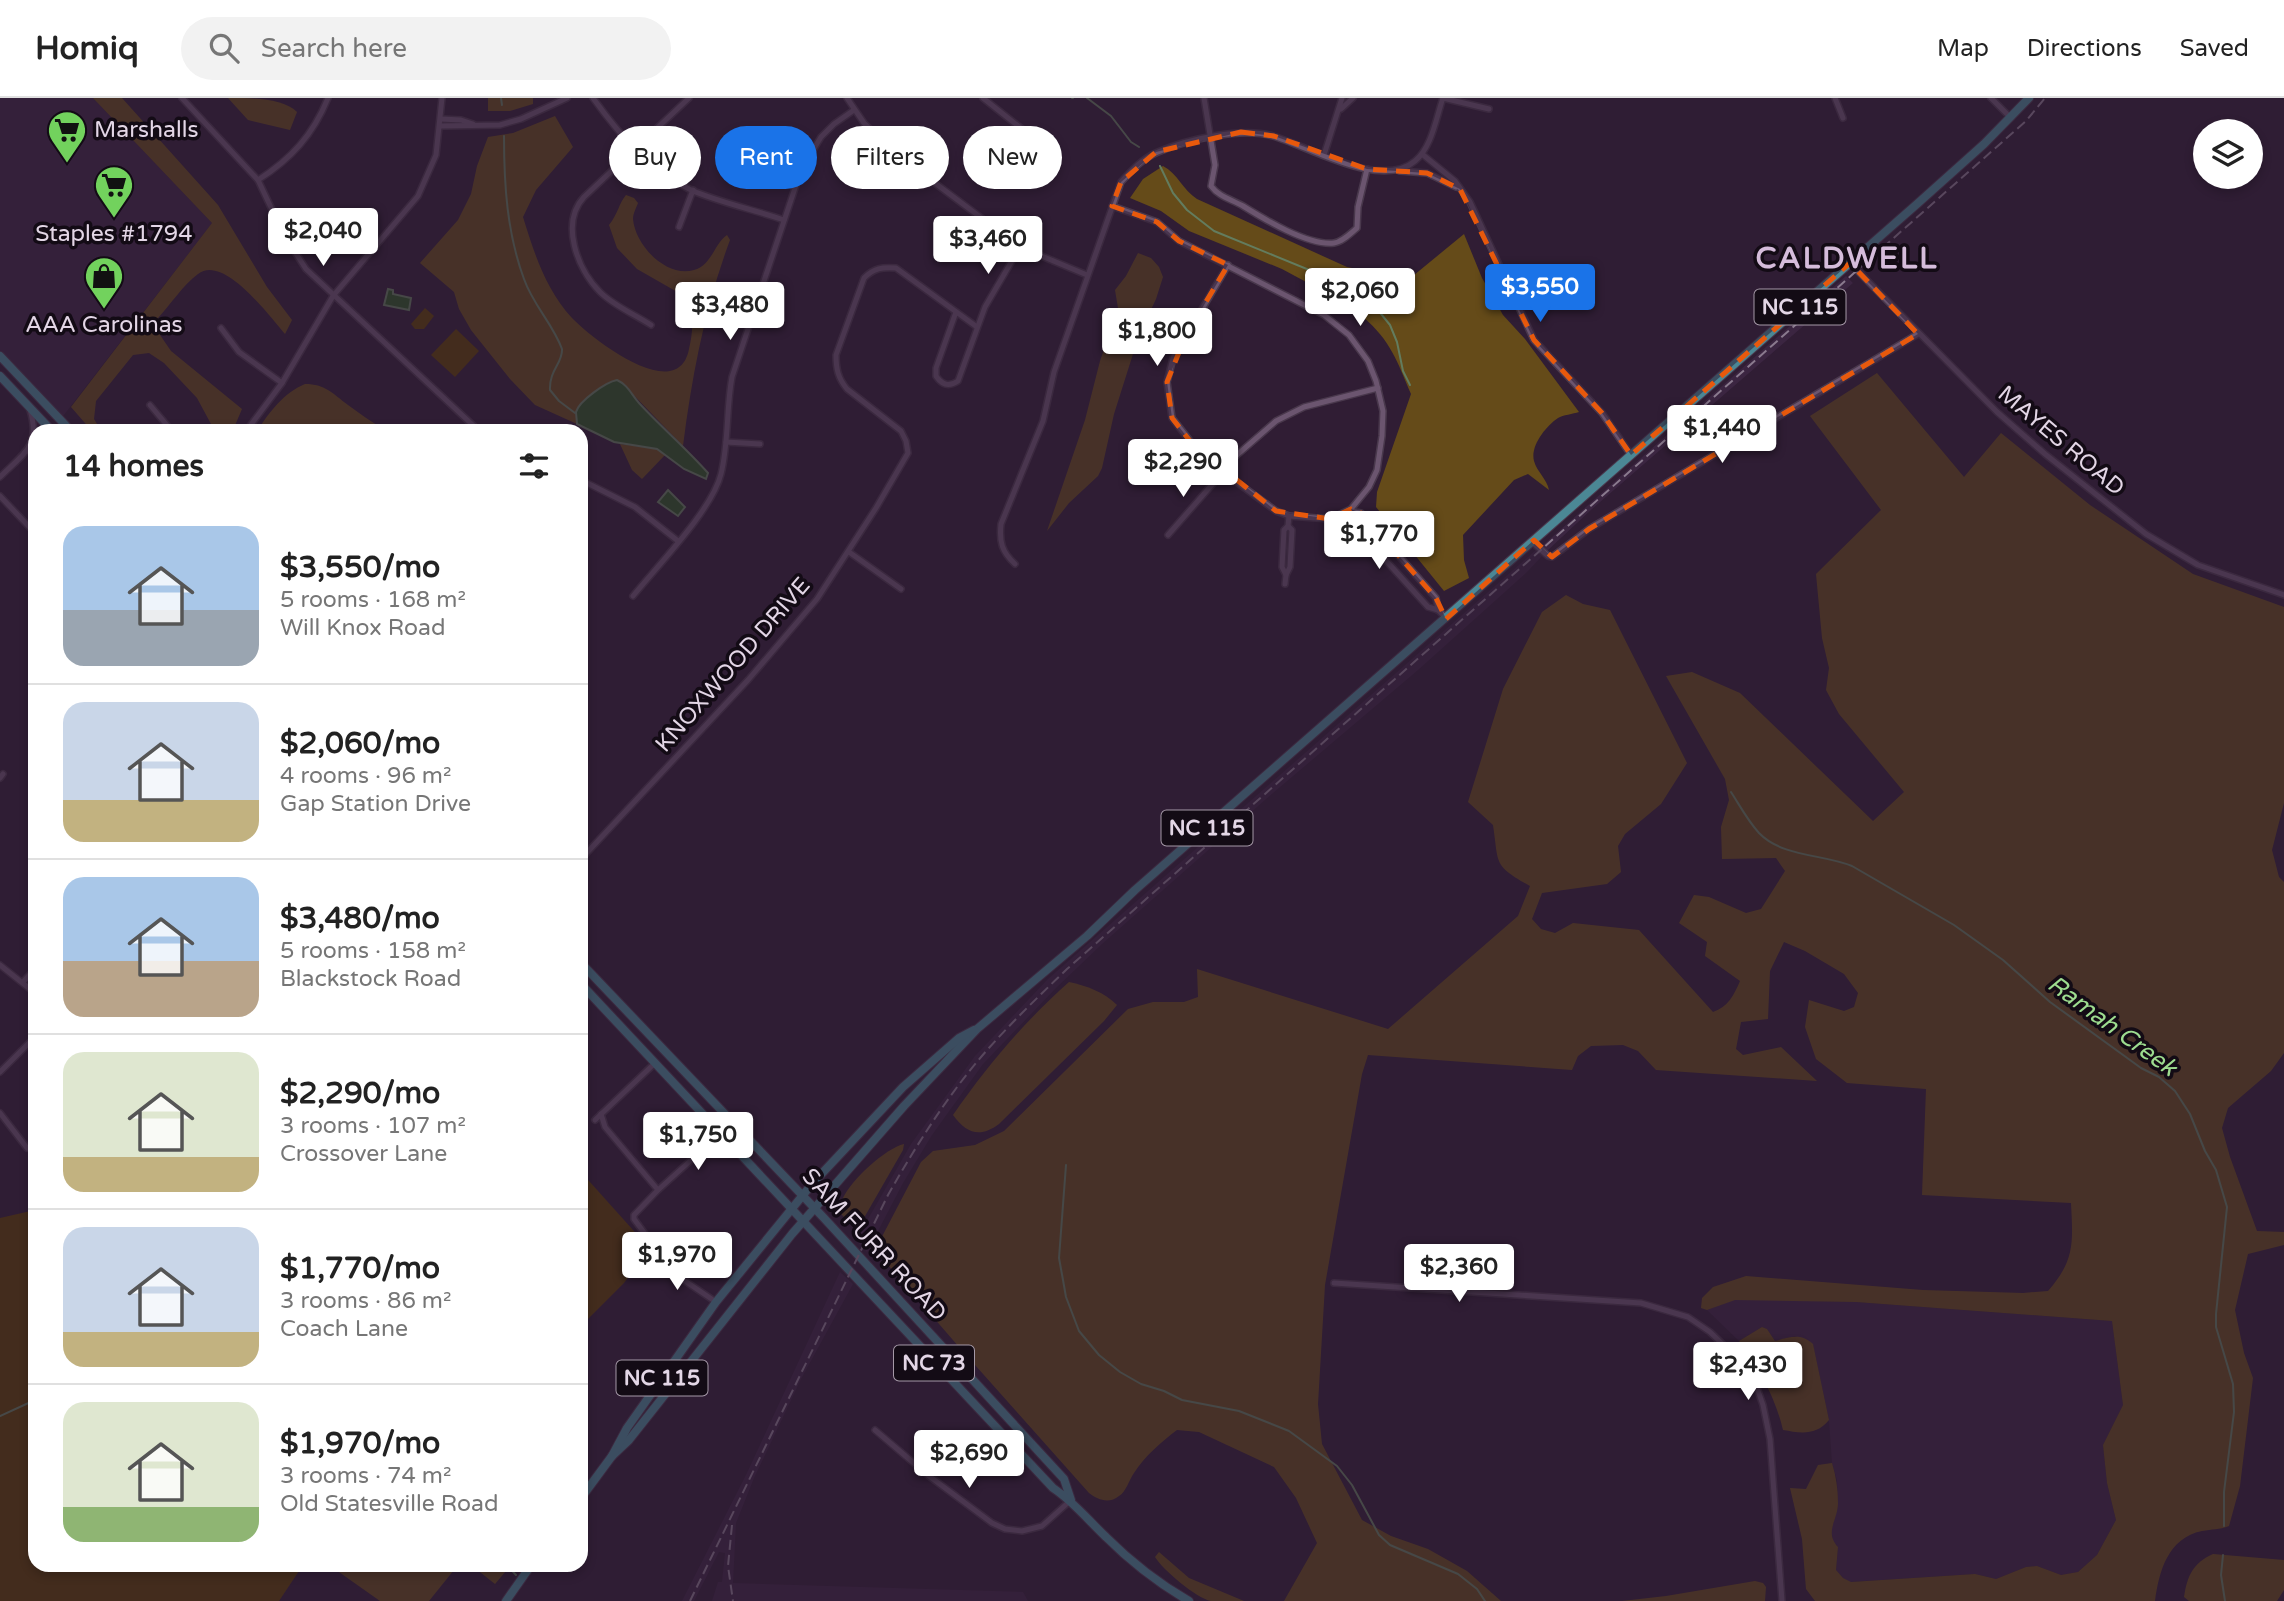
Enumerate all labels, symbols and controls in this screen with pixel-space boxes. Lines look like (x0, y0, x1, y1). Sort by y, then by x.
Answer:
search box (181, 17, 671, 80)
text: Homiq (35, 29, 139, 68)
icon: search (205, 29, 243, 67)
text: Search here (261, 33, 407, 64)
text: Map (1937, 34, 1989, 63)
text: Directions (2027, 34, 2142, 63)
text: Saved (2180, 34, 2249, 63)
supermarket icon: Marshalls (46, 109, 88, 164)
place label: Marshalls (94, 116, 198, 144)
map controls (2193, 119, 2263, 189)
button: layers (2193, 119, 2263, 189)
chip: Buy (609, 126, 701, 189)
chip: Rent (715, 126, 817, 189)
chip: Filters (831, 126, 949, 189)
chip: New (963, 126, 1062, 189)
supermarket icon: Staples #1794 (93, 164, 135, 219)
pin: $2,040 (266, 208, 380, 268)
pin: $3,460 (931, 216, 1045, 276)
text: $2,040 (284, 217, 362, 245)
place label: Staples #1794 (35, 220, 193, 248)
text: $3,460 (949, 225, 1027, 253)
district label: CALDWELL (1755, 240, 1939, 277)
shop icon: AAA Carolinas (83, 255, 125, 310)
pin: $3,550 (1483, 264, 1597, 324)
pin: $2,060 (1303, 268, 1417, 328)
text: $3,550 (1501, 273, 1579, 301)
text: $2,060 (1321, 277, 1399, 305)
pin: $3,480 (673, 282, 787, 342)
road number: NC 115 (1755, 290, 1846, 325)
text: $3,480 (691, 291, 769, 319)
pin: $1,800 (1100, 308, 1214, 368)
place label: AAA Carolinas (25, 311, 183, 339)
text: $1,800 (1118, 317, 1196, 345)
street label: MAYES ROAD (1992, 380, 2130, 502)
pin: $1,440 (1665, 406, 1779, 465)
text: $1,440 (1683, 414, 1761, 442)
pin: $2,290 (1126, 440, 1240, 499)
icon: filters (515, 447, 553, 485)
text: 14 homes (63, 448, 204, 485)
text: $2,290 (1144, 448, 1222, 476)
pin: $1,770 (1322, 512, 1436, 571)
text: $1,770 (1340, 520, 1418, 548)
text: $3,550/mo (280, 549, 440, 586)
icon: home (119, 554, 203, 638)
street label: KNOXWOOD DRIVE (650, 572, 816, 758)
text: 5 rooms · 168 m² (280, 586, 466, 614)
text: Will Knox Road (280, 614, 446, 642)
text: $2,060/mo (280, 725, 440, 762)
icon: home (119, 730, 203, 814)
text: 4 rooms · 96 m² (280, 762, 451, 790)
text: Gap Station Drive (280, 790, 471, 818)
road number: NC 115 (1162, 810, 1252, 846)
text: $3,480/mo (280, 900, 440, 937)
icon: home (119, 905, 203, 989)
text: 5 rooms · 158 m² (280, 937, 466, 965)
text: Blackstock Road (280, 965, 461, 993)
water label: Ramah Creek (2042, 969, 2184, 1084)
text: $2,290/mo (280, 1075, 440, 1112)
icon: home (119, 1080, 203, 1164)
text: 3 rooms · 107 m² (280, 1112, 466, 1140)
pin: $1,750 (641, 1112, 755, 1172)
text: $1,750 (659, 1121, 737, 1149)
text: Crossover Lane (280, 1140, 447, 1168)
street label: SAM FURR ROAD (796, 1163, 952, 1327)
pin: $1,970 (620, 1232, 734, 1292)
text: $1,970 (638, 1241, 716, 1269)
pin: $2,360 (1402, 1244, 1516, 1304)
text: $1,770/mo (280, 1250, 440, 1287)
text: $2,360 (1420, 1253, 1498, 1281)
icon: home (119, 1255, 203, 1339)
text: 3 rooms · 86 m² (280, 1287, 451, 1315)
text: Coach Lane (280, 1315, 408, 1343)
pin: $2,430 (1691, 1342, 1805, 1402)
road number: NC 73 (894, 1346, 974, 1380)
text: $2,430 (1709, 1351, 1787, 1379)
road number: NC 115 (616, 1360, 708, 1396)
text: $1,970/mo (280, 1425, 440, 1462)
icon: home (119, 1430, 203, 1514)
pin: $2,690 (912, 1430, 1026, 1490)
text: $2,690 (930, 1439, 1008, 1467)
text: 3 rooms · 74 m² (280, 1462, 451, 1490)
text: Old Statesville Road (280, 1490, 499, 1518)

